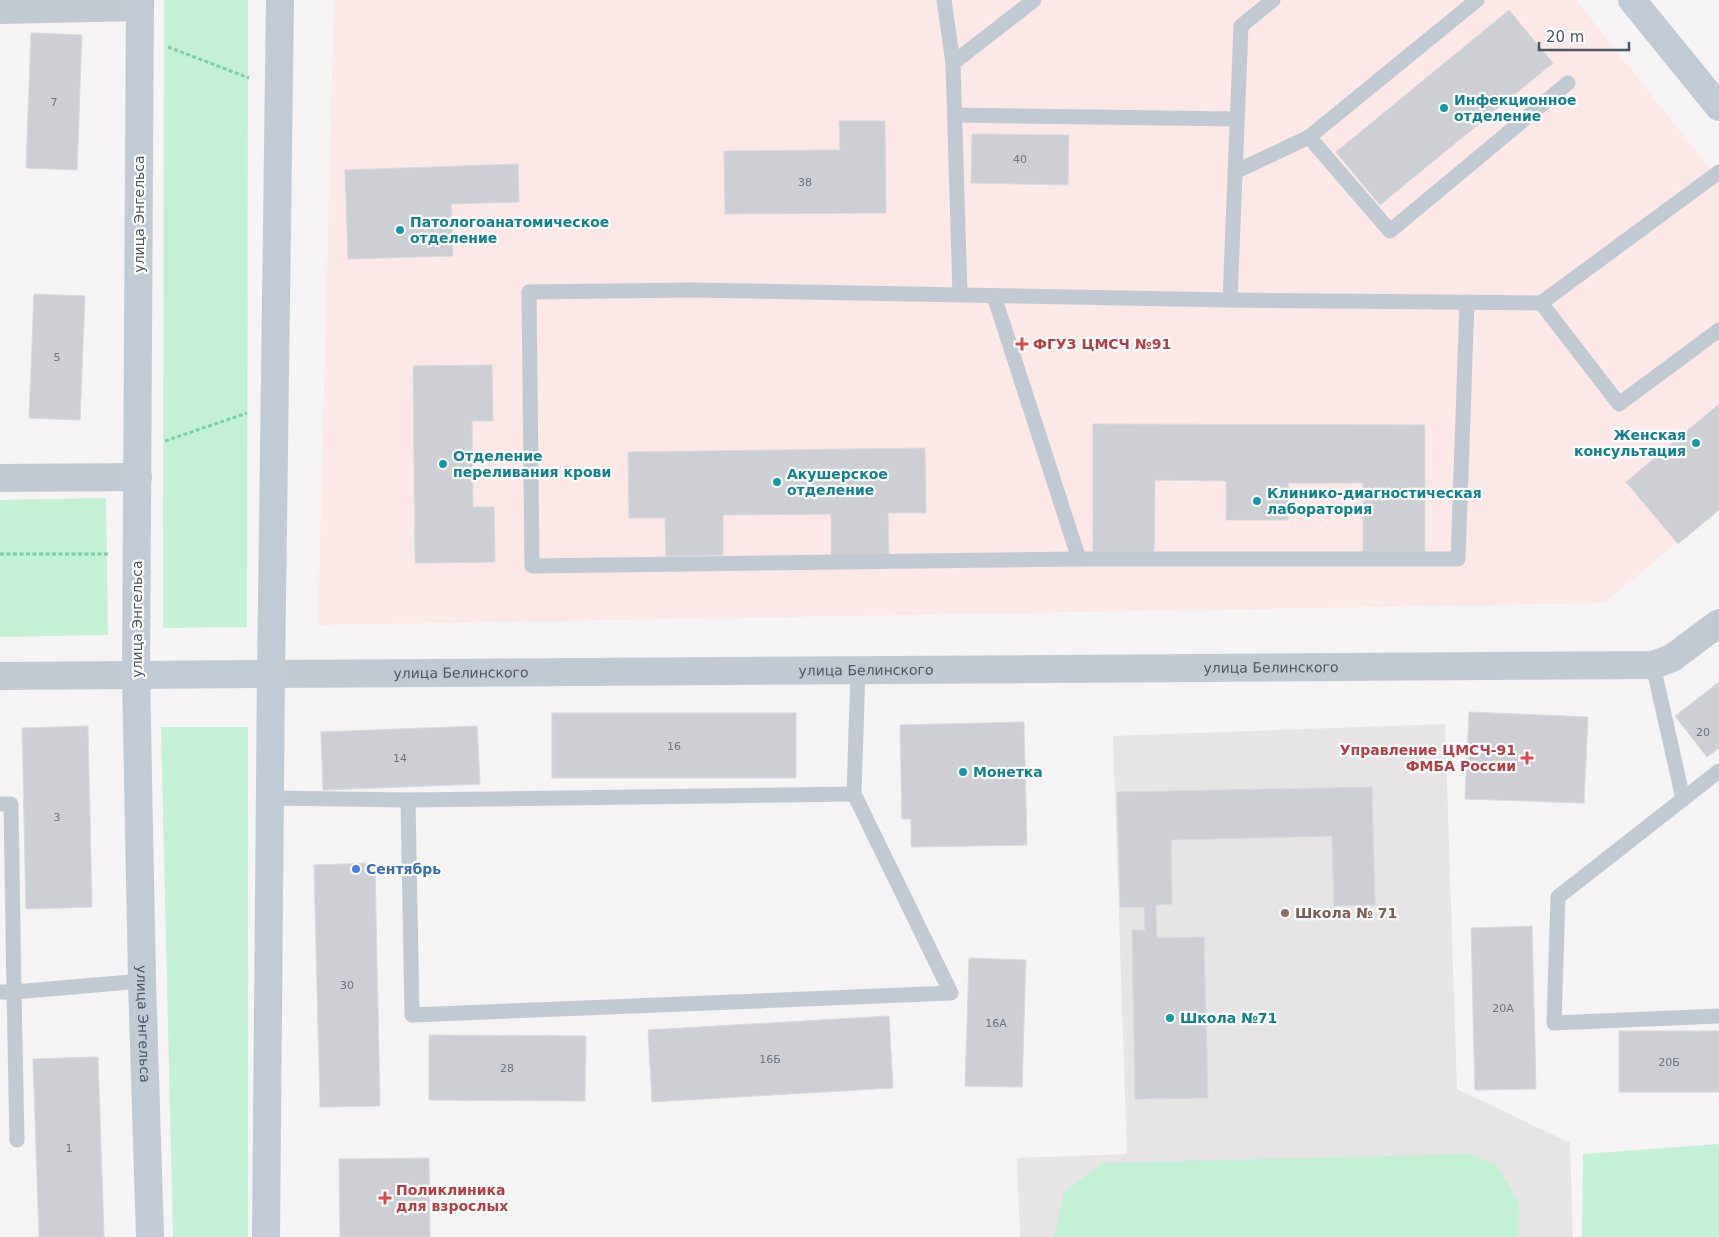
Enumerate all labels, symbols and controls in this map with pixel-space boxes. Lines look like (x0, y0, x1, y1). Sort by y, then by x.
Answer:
scale bar (1539, 20, 1629, 52)
text: 20 m (1546, 28, 1584, 46)
place label: Инфекционное отделение (1454, 92, 1577, 124)
house number: 7 (51, 96, 58, 109)
marker: Инфекционное отделение (1438, 102, 1450, 114)
house number: 40 (1013, 153, 1027, 166)
street label: улица Энгельса (131, 155, 147, 273)
house number: 38 (798, 176, 812, 189)
place label: Патологоанатомическое отделение (410, 214, 609, 246)
marker: Патологоанатомическое отделение (394, 224, 406, 236)
place label: ФГУЗ ЦМСЧ №91 (1033, 336, 1171, 352)
marker: ФГУЗ ЦМСЧ №91 (1015, 337, 1029, 351)
house number: 5 (54, 351, 61, 364)
place label: Женская консультация (1574, 427, 1686, 459)
marker: Женская консультация (1690, 437, 1702, 449)
place label: Отделение переливания крови (453, 448, 611, 480)
marker: Отделение переливания крови (437, 458, 449, 470)
place label: Акушерское отделение (787, 466, 888, 498)
marker: Акушерское отделение (771, 476, 783, 488)
place label: Клинико-диагностическая лаборатория (1267, 485, 1482, 517)
marker: Клинико-диагностическая лаборатория (1251, 495, 1263, 507)
street label: улица Энгельса (129, 560, 145, 678)
street label: улица Белинского (1203, 659, 1339, 676)
street label: улица Белинского (798, 662, 934, 679)
street label: улица Белинского (393, 664, 529, 681)
house number: 20 (1696, 726, 1710, 739)
house number: 16 (667, 740, 681, 753)
place label: Управление ЦМСЧ-91 ФМБА России (1340, 742, 1516, 774)
marker: Управление ЦМСЧ-91 ФМБА России (1520, 751, 1534, 765)
house number: 14 (393, 752, 407, 765)
place label: Монетка (973, 764, 1043, 780)
marker: Монетка (957, 766, 969, 778)
house number: 3 (54, 811, 61, 824)
place label: Сентябрь (366, 861, 441, 877)
marker: Сентябрь (350, 863, 362, 875)
place label: Школа № 71 (1295, 905, 1397, 921)
marker: Школа № 71 (1279, 907, 1291, 919)
street label: улица Энгельса (134, 965, 153, 1083)
house number: 30 (340, 979, 354, 992)
house number: 20А (1492, 1002, 1514, 1015)
place label: Школа №71 (1180, 1010, 1277, 1026)
marker: Школа №71 (1164, 1012, 1176, 1024)
house number: 16А (985, 1017, 1007, 1030)
house number: 16Б (759, 1053, 781, 1066)
house number: 20Б (1658, 1056, 1680, 1069)
house number: 28 (500, 1062, 514, 1075)
house number: 1 (66, 1142, 73, 1155)
place label: Поликлиника для взрослых (396, 1182, 508, 1214)
marker: Поликлиника для взрослых (378, 1191, 392, 1205)

